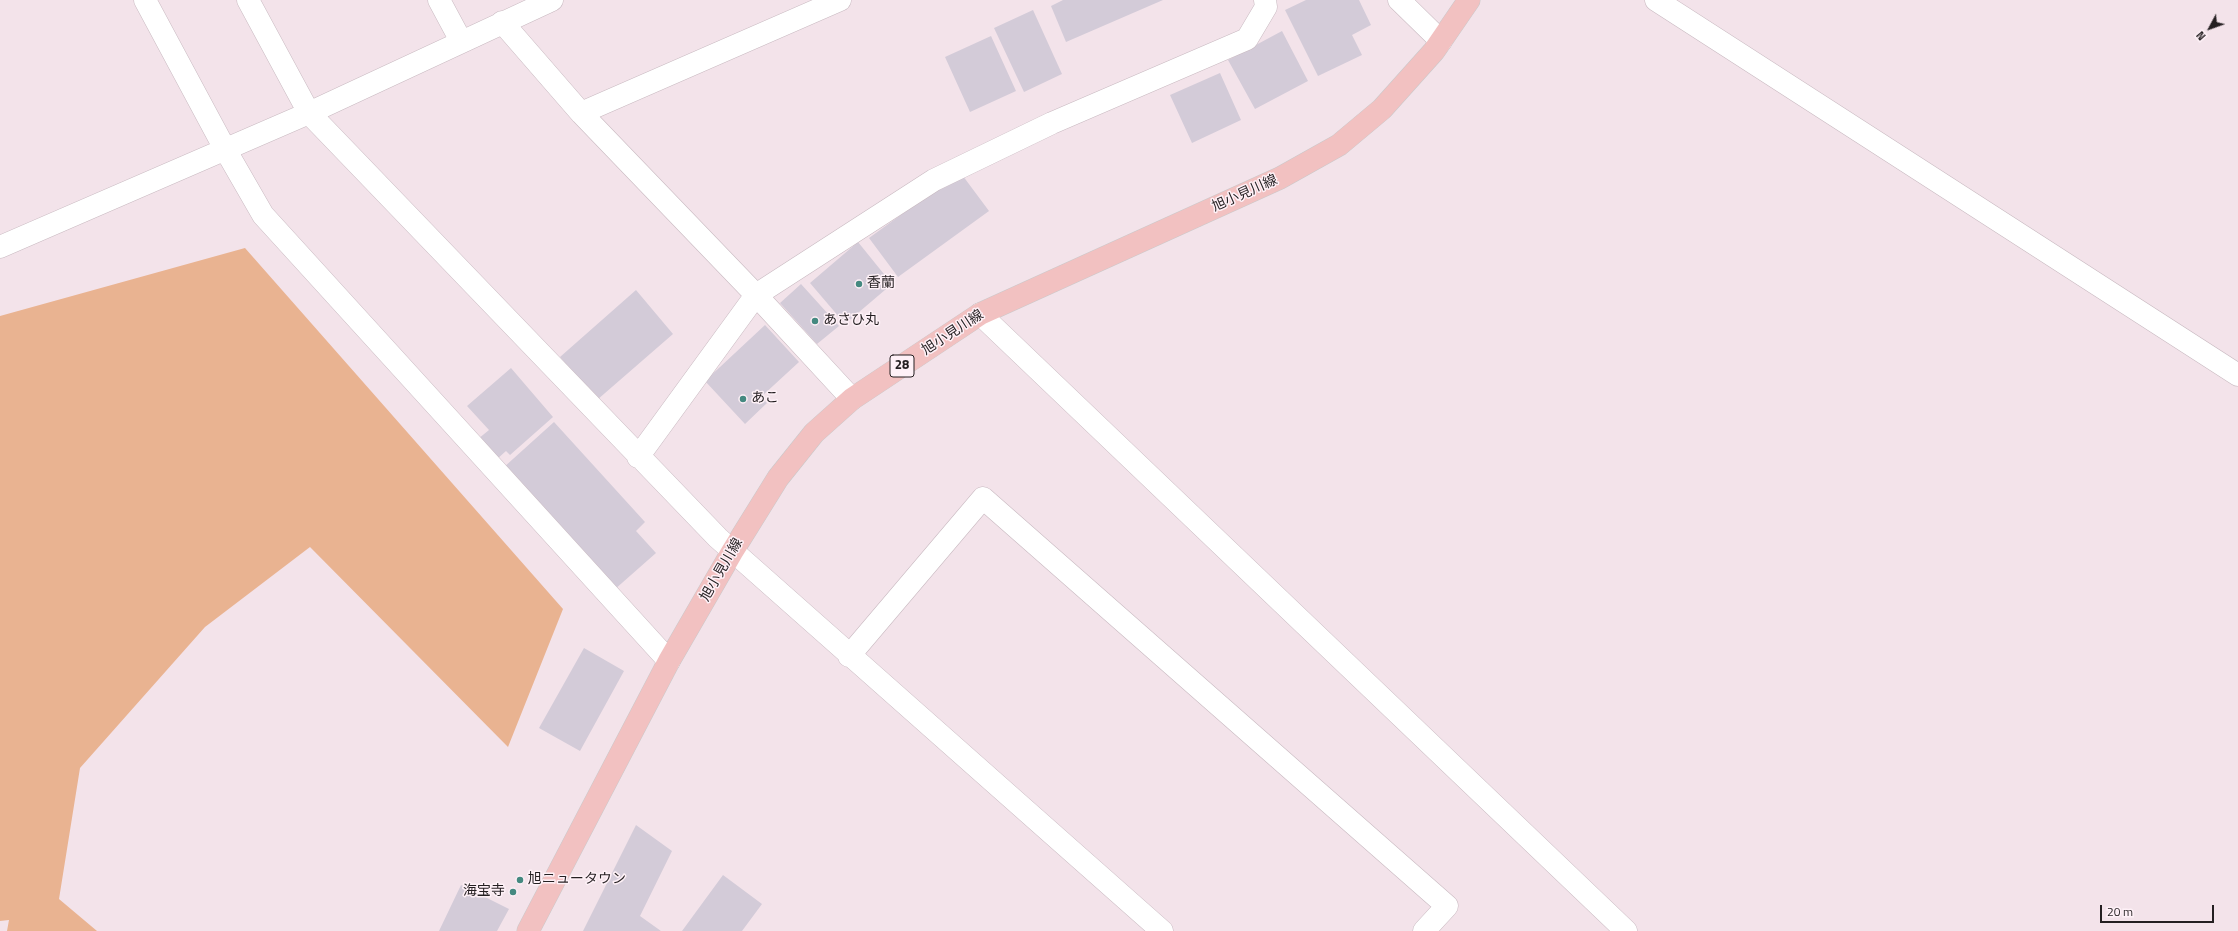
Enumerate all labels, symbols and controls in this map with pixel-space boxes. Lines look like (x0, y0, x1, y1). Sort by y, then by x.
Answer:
north arrow (2190, 8, 2230, 48)
text: N (2192, 28, 2209, 44)
street label: 旭小見川線 (1210, 172, 1280, 216)
place label: 香蘭 (867, 276, 895, 292)
marker: 香蘭 (854, 279, 864, 289)
street label: 旭小見川線 (919, 307, 987, 359)
place label: あさひ丸 (823, 313, 879, 329)
marker: あさひ丸 (810, 316, 820, 326)
road number: 28 (890, 355, 914, 377)
place label: あこ (751, 391, 779, 407)
marker: あこ (738, 394, 748, 404)
street label: 旭小見川線 (697, 535, 747, 605)
place label: 旭ニュータウン (528, 872, 626, 888)
marker: 旭ニュータウン (515, 875, 525, 885)
place label: 海宝寺 (463, 884, 505, 900)
marker: 海宝寺 (508, 887, 518, 897)
scale bar (2102, 897, 2216, 923)
text: 20 m (2107, 902, 2133, 921)

